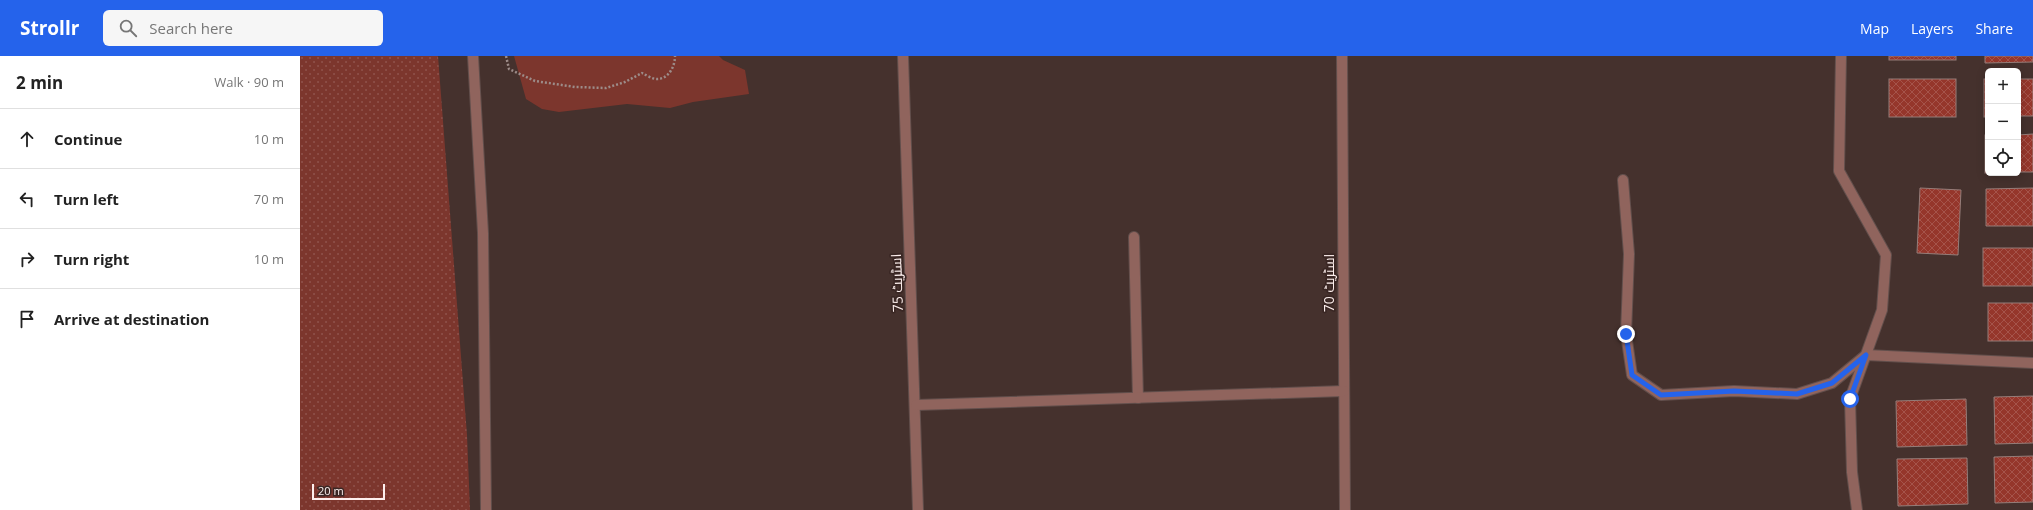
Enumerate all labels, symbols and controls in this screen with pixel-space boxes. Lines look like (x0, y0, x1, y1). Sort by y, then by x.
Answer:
search box (103, 10, 383, 46)
text: Strollr (20, 15, 79, 41)
icon: search (117, 17, 139, 39)
text: Search here (149, 18, 233, 38)
text: Map (1860, 19, 1889, 38)
text: Layers (1911, 19, 1953, 38)
text: Share (1975, 19, 2013, 38)
map controls (1985, 68, 2021, 176)
button: + (1985, 68, 2021, 104)
text: 2 min (16, 71, 63, 94)
text: Walk · 90 m (214, 73, 284, 91)
button: − (1985, 104, 2021, 140)
icon: ahead (16, 128, 38, 150)
text: Continue (54, 129, 122, 149)
text: 10 m (254, 130, 284, 148)
button: locate (1985, 140, 2021, 176)
icon: left (16, 188, 38, 210)
text: Turn left (54, 189, 119, 209)
text: 70 m (254, 190, 284, 208)
icon: right (16, 248, 38, 270)
text: Turn right (54, 249, 129, 269)
text: 10 m (254, 250, 284, 268)
street label: اسٹریٹ 75 (886, 253, 907, 313)
street label: اسٹریٹ 70 (1319, 254, 1338, 312)
icon: arrive (16, 308, 38, 330)
text: Arrive at destination (54, 309, 209, 329)
route end (1617, 325, 1635, 343)
route start (1841, 390, 1859, 408)
scale bar (312, 482, 385, 501)
text: 20 m (318, 483, 344, 498)

